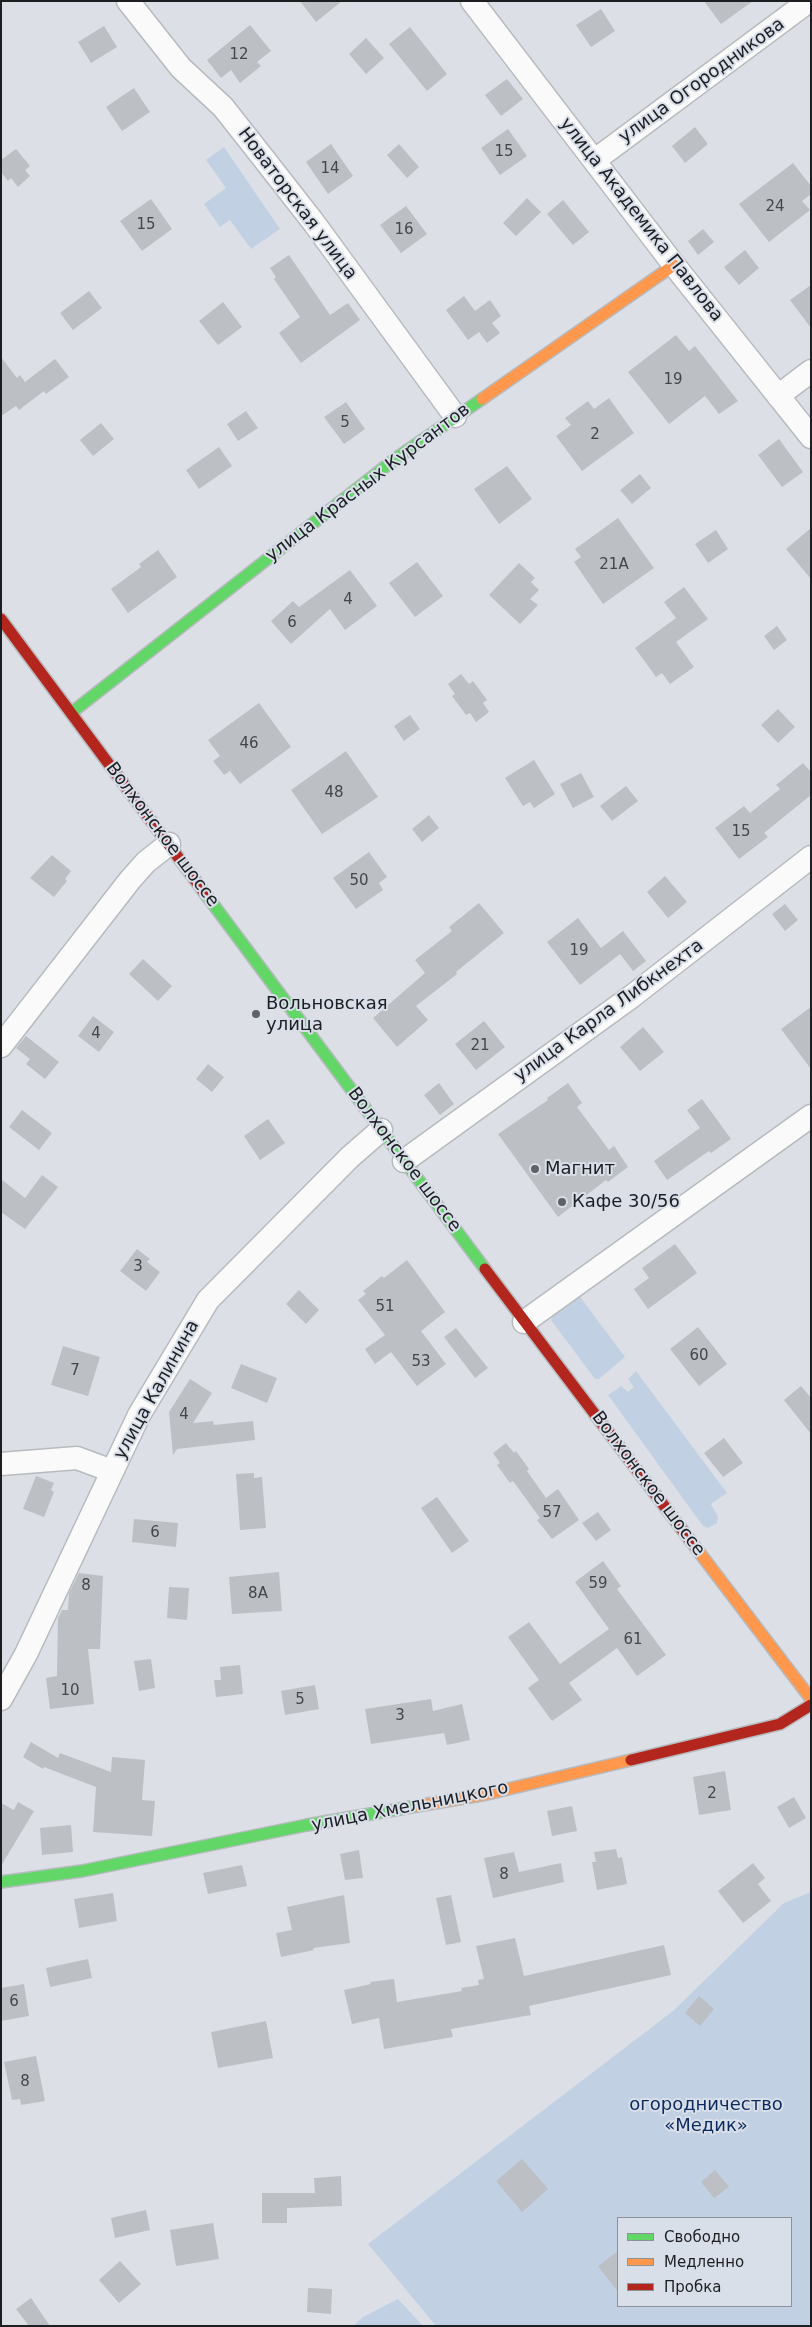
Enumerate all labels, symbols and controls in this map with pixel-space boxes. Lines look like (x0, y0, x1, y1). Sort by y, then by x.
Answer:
street label: улица Огородникова (615, 14, 789, 148)
house number: 12 (229, 46, 249, 64)
street label: улица Академика Павлова (555, 114, 727, 326)
street label: Новаторская улица (233, 124, 361, 284)
house number: 15 (494, 143, 514, 161)
house number: 14 (320, 160, 340, 178)
house number: 24 (765, 198, 785, 216)
house number: 15 (136, 216, 156, 234)
house number: 16 (394, 221, 414, 239)
house number: 19 (663, 371, 683, 389)
street label: улица Красных Курсантов (262, 399, 474, 567)
house number: 5 (340, 414, 350, 432)
house number: 2 (590, 426, 600, 444)
house number: 21А (599, 556, 629, 574)
house number: 4 (343, 591, 353, 609)
house number: 6 (287, 614, 297, 632)
house number: 46 (239, 735, 259, 753)
street label: Волхонское шоссе (101, 759, 223, 911)
house number: 48 (324, 784, 344, 802)
house number: 15 (731, 823, 751, 841)
house number: 50 (349, 872, 369, 890)
street label: улица Карла Либкнехта (510, 935, 708, 1087)
house number: 19 (569, 942, 589, 960)
place label: Вольновская улица (266, 993, 387, 1036)
marker: Вольновская улица (250, 1008, 262, 1020)
house number: 4 (91, 1025, 101, 1043)
house number: 21 (470, 1037, 490, 1055)
street label: Волхонское шоссе (343, 1084, 465, 1236)
place label: Магнит (545, 1158, 615, 1180)
marker: Магнит (529, 1163, 541, 1175)
place label: Кафе 30/56 (572, 1191, 680, 1213)
marker: Кафе 30/56 (556, 1196, 568, 1208)
house number: 3 (133, 1258, 143, 1276)
house number: 51 (375, 1298, 395, 1316)
street label: улица Калинина (110, 1316, 204, 1464)
house number: 60 (689, 1347, 709, 1365)
house number: 53 (411, 1353, 431, 1371)
house number: 7 (70, 1362, 80, 1380)
house number: 4 (179, 1406, 189, 1424)
street label: Волхонское шоссе (587, 1408, 709, 1560)
house number: 57 (542, 1504, 562, 1522)
house number: 6 (150, 1524, 160, 1542)
house number: 59 (588, 1575, 608, 1593)
house number: 8 (81, 1577, 91, 1595)
house number: 8А (248, 1585, 268, 1603)
house number: 61 (623, 1631, 643, 1649)
house number: 10 (60, 1682, 80, 1700)
house number: 5 (295, 1691, 305, 1709)
house number: 3 (395, 1707, 405, 1725)
street label: улица Хмельницкого (310, 1777, 510, 1837)
house number: 2 (707, 1785, 717, 1803)
house number: 8 (499, 1866, 509, 1884)
house number: 6 (9, 1993, 19, 2011)
house number: 8 (20, 2073, 30, 2091)
park label: огородничество «Медик» (629, 2094, 783, 2136)
legend (617, 2217, 792, 2307)
text: Свободно (664, 2228, 740, 2246)
text: Медленно (664, 2253, 744, 2271)
text: Пробка (664, 2278, 721, 2296)

